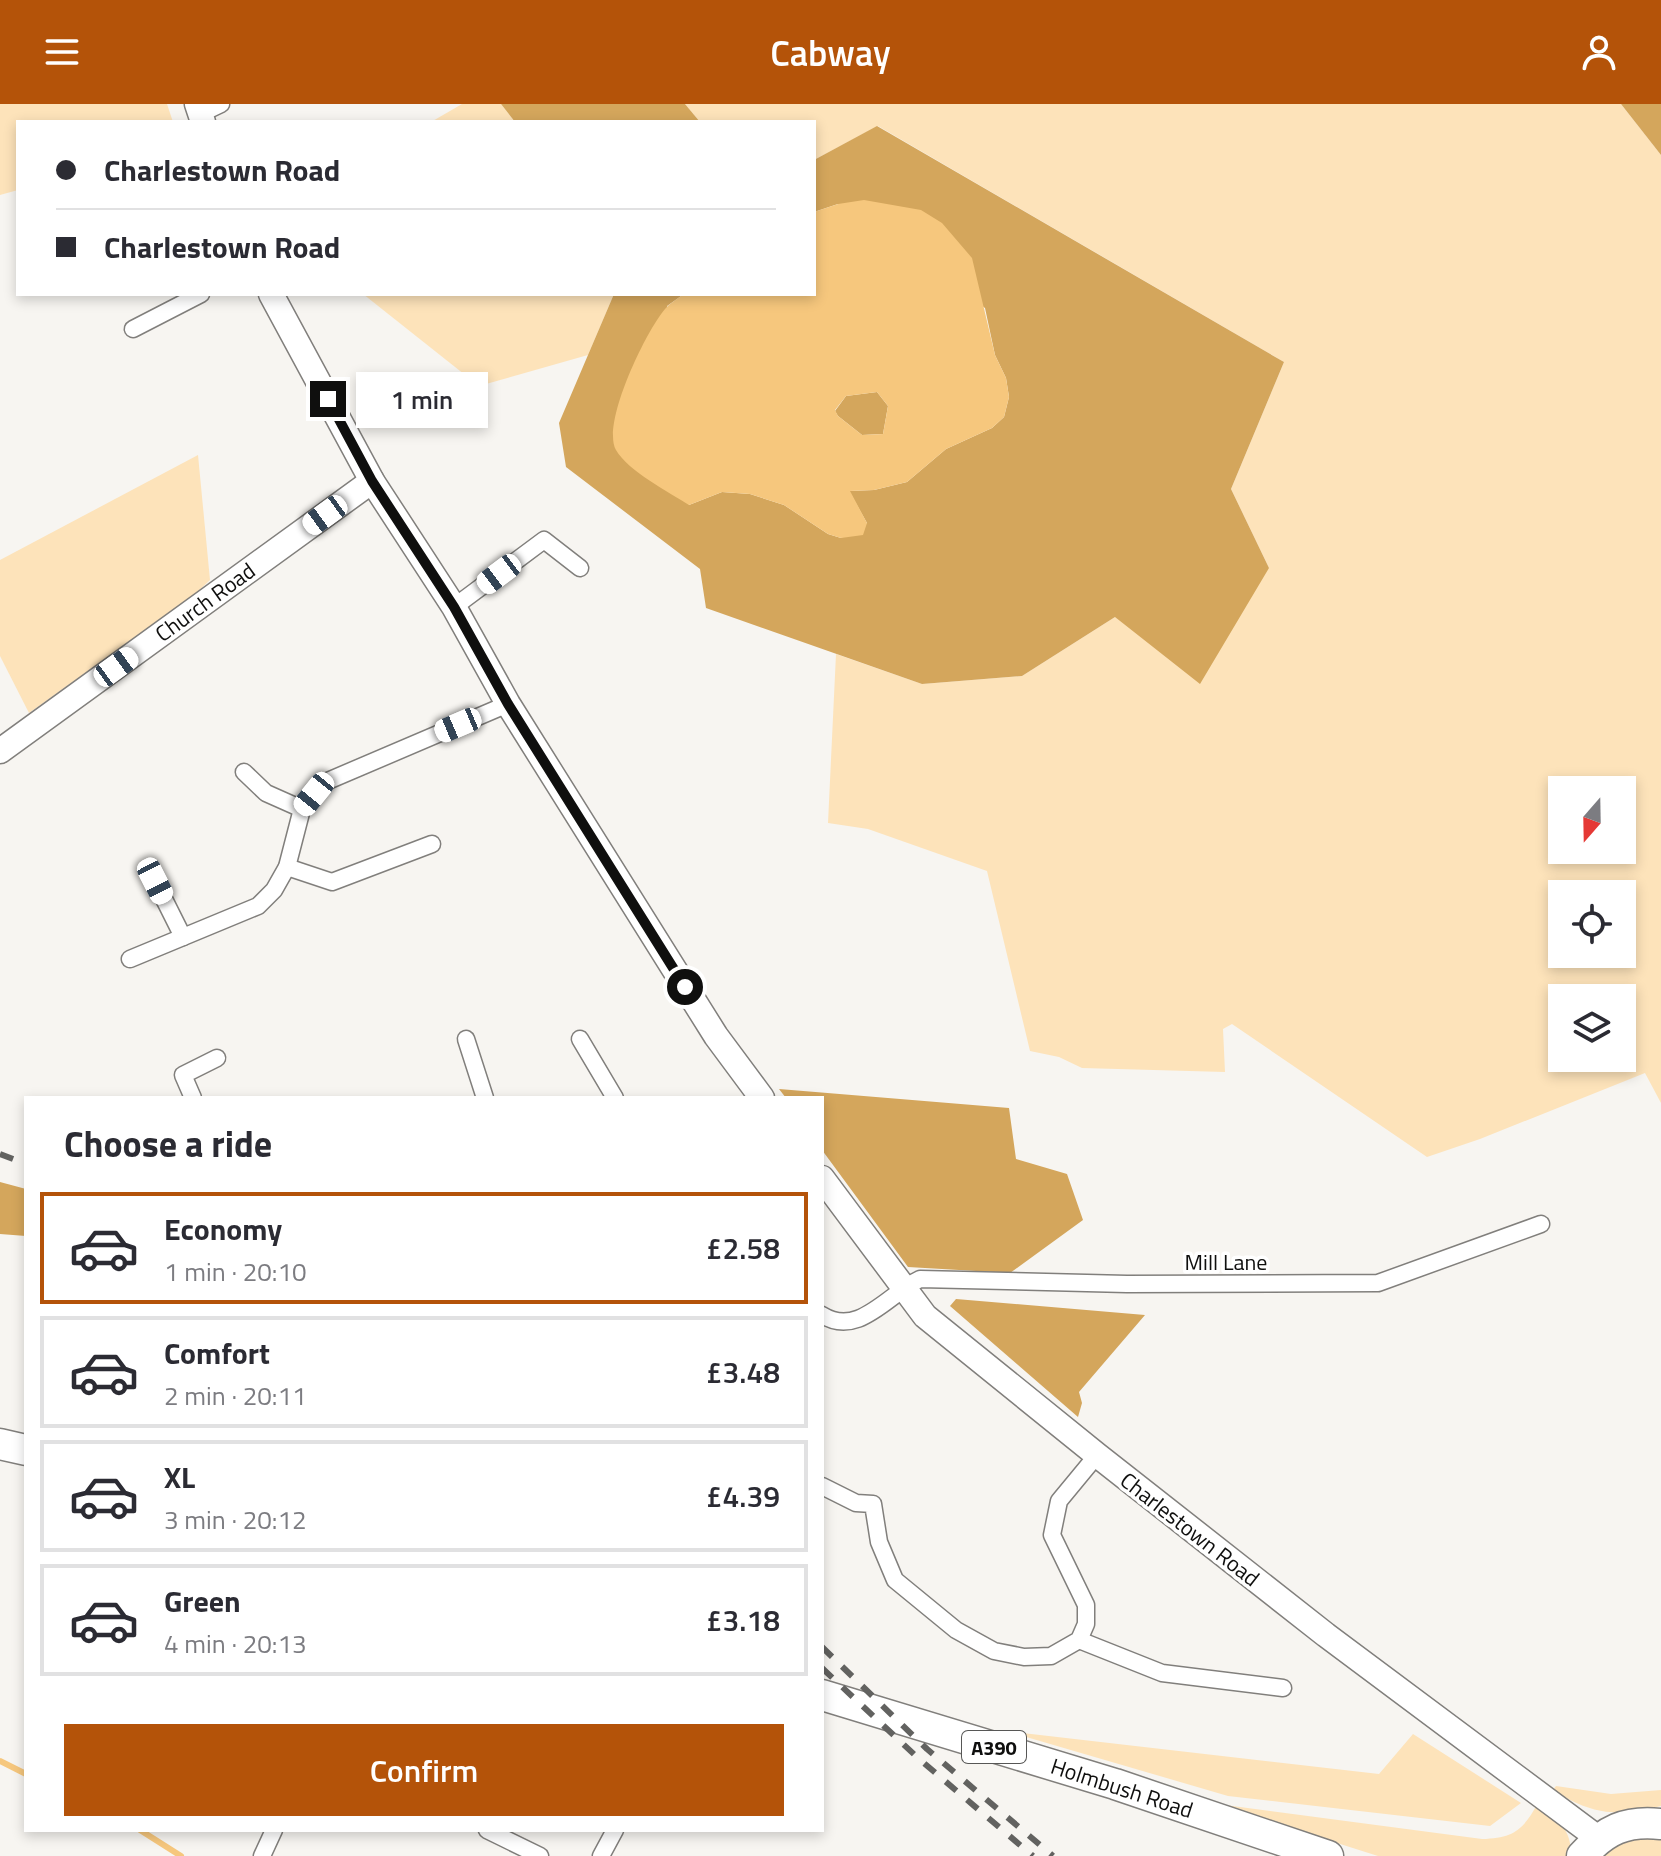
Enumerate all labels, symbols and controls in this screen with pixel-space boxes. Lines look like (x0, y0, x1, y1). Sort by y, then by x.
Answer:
text: Cabway (770, 25, 891, 80)
icon: menu (40, 30, 84, 74)
icon: person (1577, 30, 1621, 74)
text: Charlestown Road (104, 147, 340, 193)
text: Charlestown Road (104, 224, 340, 270)
callout: 1 min (356, 371, 488, 427)
text: 1 min (391, 380, 453, 419)
route end (310, 381, 346, 417)
car (299, 491, 351, 539)
car (473, 550, 525, 598)
street label: Church Road (148, 554, 262, 650)
car (90, 643, 142, 691)
car (431, 705, 485, 745)
car (290, 768, 338, 820)
north arrow (1548, 776, 1636, 864)
map controls (1548, 776, 1636, 1072)
car (133, 854, 177, 908)
button: locate (1548, 880, 1636, 968)
route start (667, 969, 703, 1005)
button: layers (1548, 984, 1636, 1072)
text: Choose a ride (64, 1116, 272, 1171)
text: Economy (164, 1206, 282, 1252)
icon: car (68, 1212, 140, 1284)
text: £2.58 (706, 1225, 780, 1271)
street label: Mill Lane (1185, 1245, 1267, 1279)
text: 1 min · 20:10 (164, 1252, 307, 1291)
text: Comfort (164, 1330, 270, 1376)
icon: car (68, 1336, 140, 1408)
text: £3.48 (706, 1349, 780, 1395)
text: 2 min · 20:11 (164, 1376, 307, 1415)
text: XL (164, 1454, 195, 1500)
icon: car (68, 1460, 140, 1532)
street label: Charlestown Road (1113, 1464, 1267, 1594)
text: £4.39 (706, 1473, 780, 1519)
text: 3 min · 20:12 (164, 1500, 307, 1539)
text: Green (164, 1578, 241, 1624)
icon: car (68, 1584, 140, 1656)
text: £3.18 (706, 1597, 780, 1643)
text: 4 min · 20:13 (164, 1624, 307, 1663)
button: Confirm (64, 1724, 784, 1816)
road number: A390 (962, 1731, 1026, 1763)
street label: Holmbush Road (1047, 1749, 1197, 1827)

